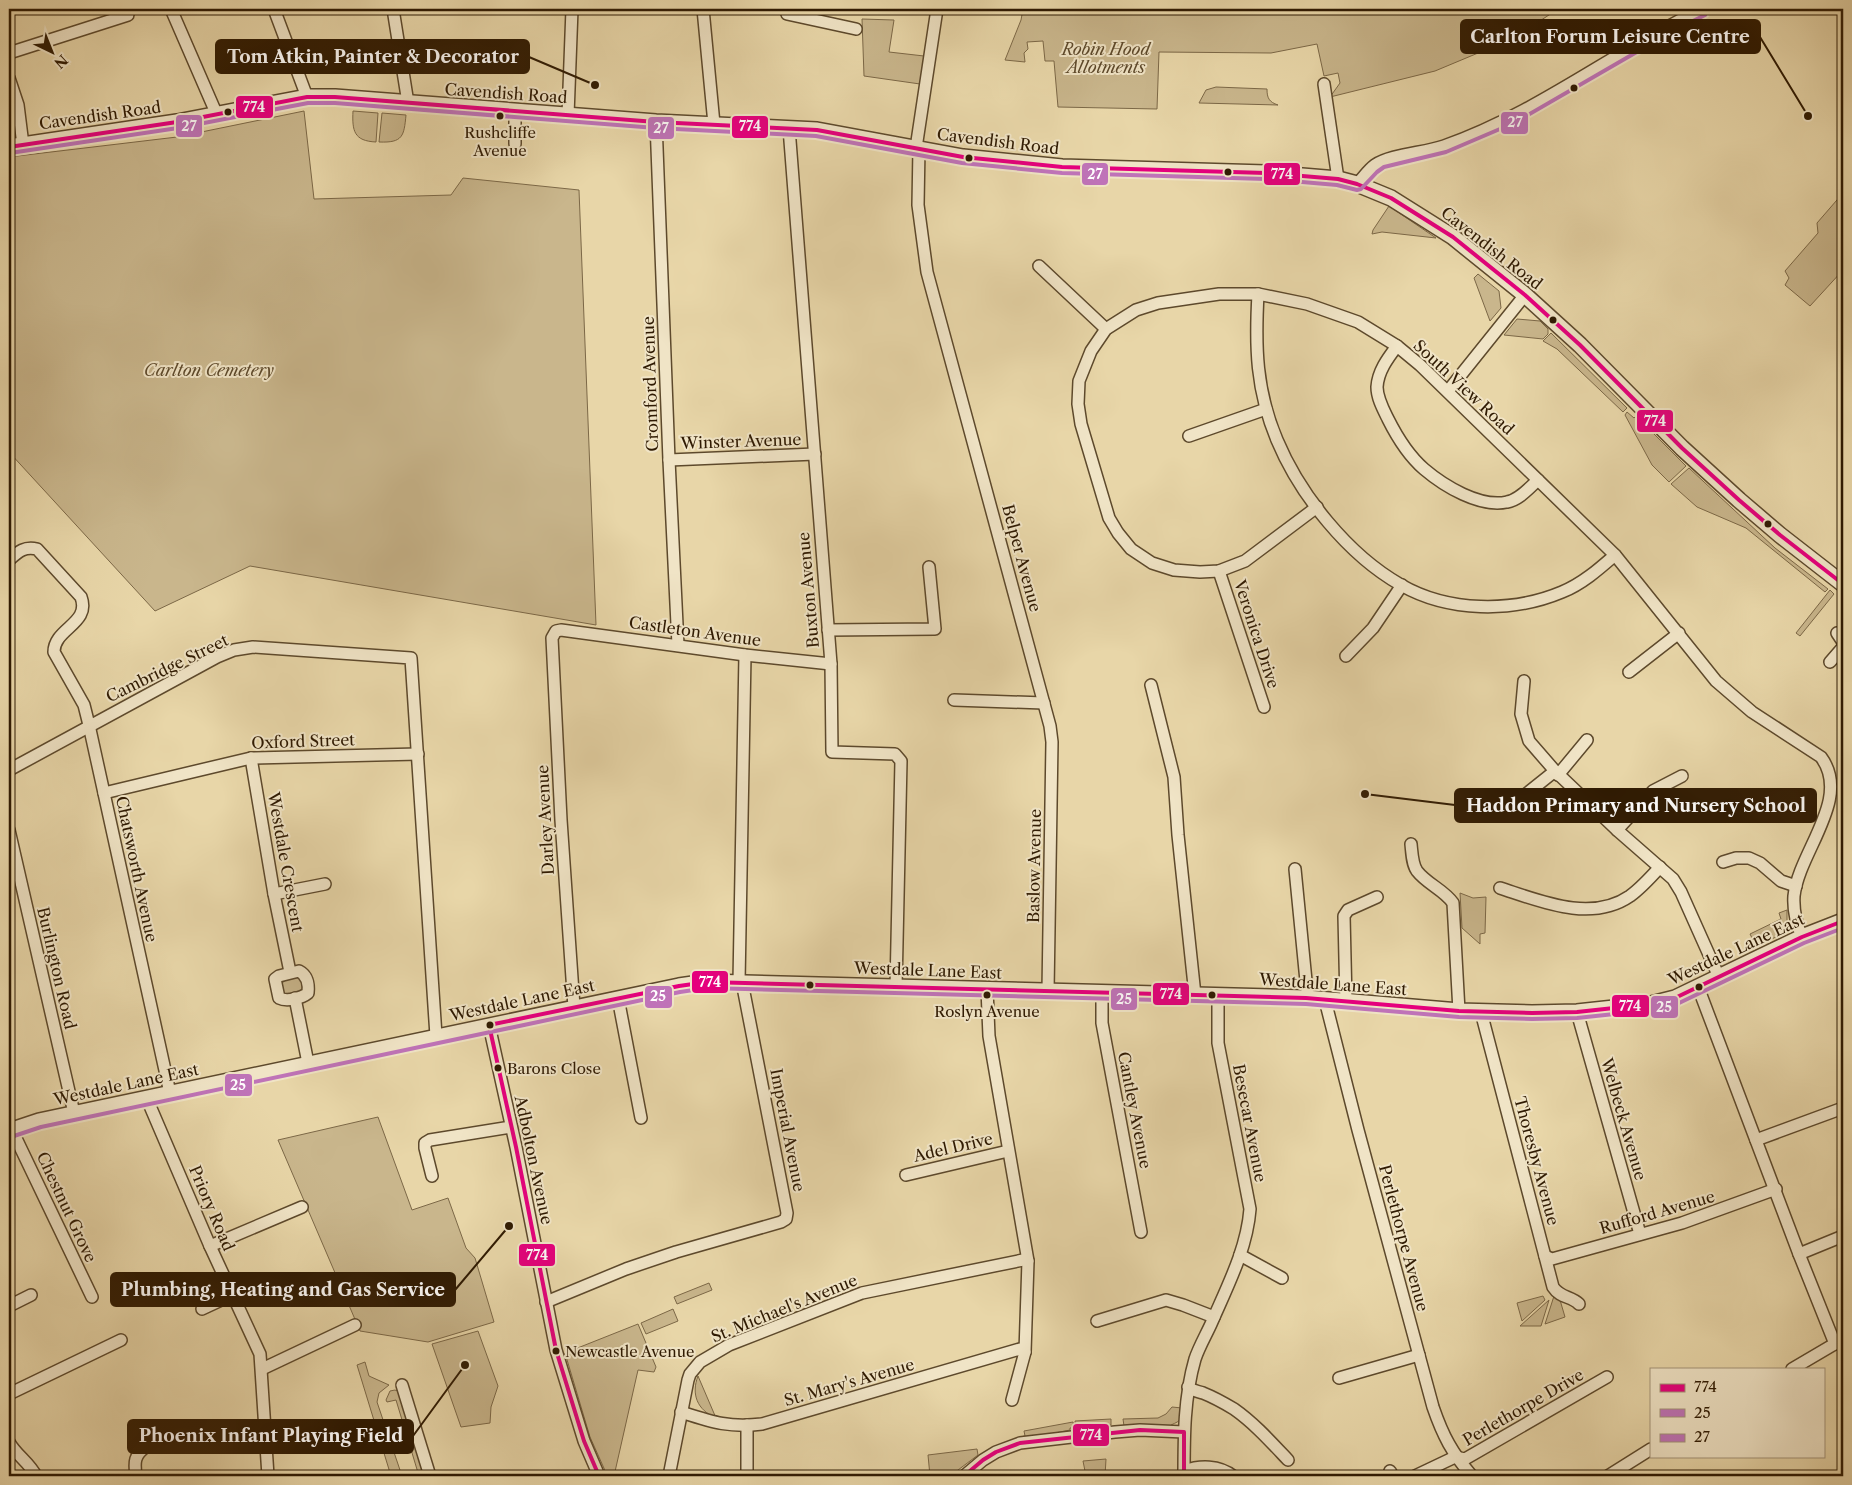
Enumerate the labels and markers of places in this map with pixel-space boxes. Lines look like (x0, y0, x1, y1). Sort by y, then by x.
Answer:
callout: Carlton Forum Leisure Centre (1461, 20, 1760, 53)
callout: Tom Atkin, Painter & Decorator (216, 40, 529, 73)
unlabelled marker (1569, 83, 1579, 93)
unlabelled marker (223, 107, 233, 117)
marker: Rushcliffe Avenue (495, 111, 505, 121)
place label: Rushcliffe Avenue (464, 123, 536, 160)
unlabelled marker (964, 153, 974, 163)
unlabelled marker (1223, 167, 1233, 177)
unlabelled marker (1548, 315, 1558, 325)
unlabelled marker (1763, 519, 1773, 529)
callout: Haddon Primary and Nursery School (1455, 789, 1816, 822)
unlabelled marker (805, 980, 815, 990)
unlabelled marker (1694, 982, 1704, 992)
marker: Roslyn Avenue (982, 990, 992, 1000)
unlabelled marker (1207, 990, 1217, 1000)
place label: Roslyn Avenue (934, 1002, 1040, 1021)
unlabelled marker (485, 1020, 495, 1030)
place label: Barons Close (507, 1059, 601, 1078)
marker: Barons Close (493, 1063, 503, 1073)
callout: Plumbing, Heating and Gas Service (111, 1273, 455, 1306)
place label: Newcastle Avenue (565, 1342, 694, 1361)
marker: Newcastle Avenue (551, 1346, 561, 1356)
callout: Phoenix Infant Playing Field (128, 1420, 413, 1453)

